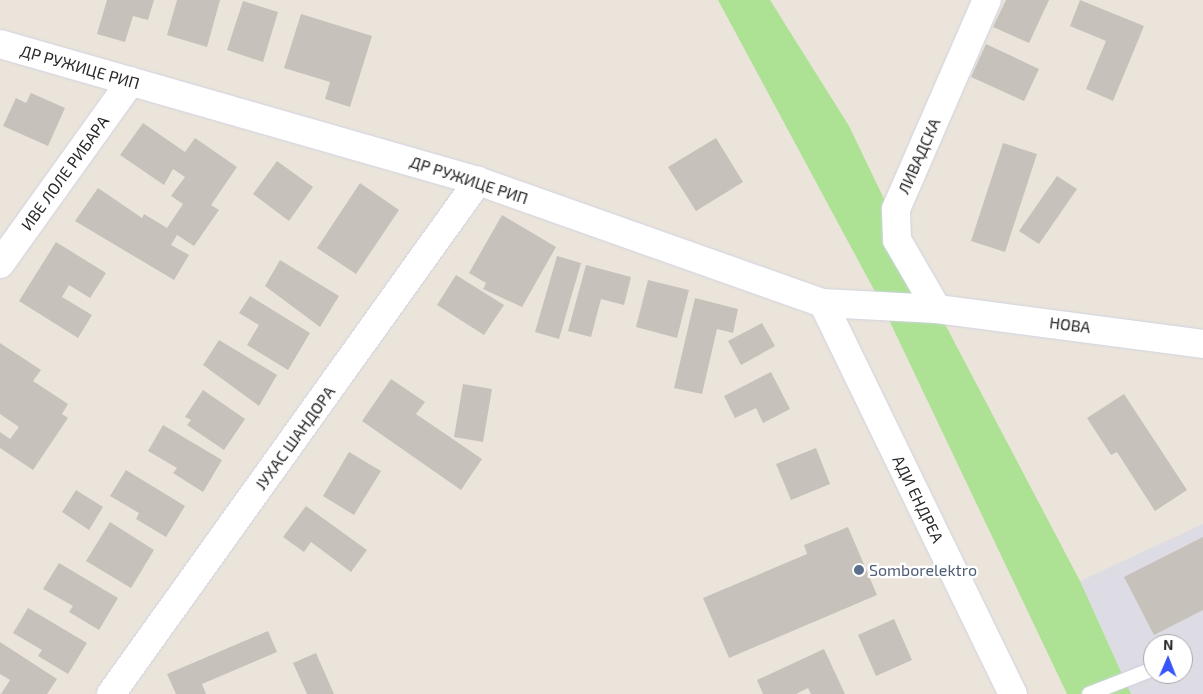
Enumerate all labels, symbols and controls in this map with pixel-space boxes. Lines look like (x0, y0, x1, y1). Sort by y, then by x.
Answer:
street label: ДР РУЖИЦЕ РИП (18, 41, 142, 93)
street label: ИВЕ ЛОЛЕ РИБАРА (17, 112, 113, 234)
street label: ЛИВАДСКА (894, 115, 944, 197)
street label: ДР РУЖИЦЕ РИП (408, 152, 530, 208)
street label: НОВА (1048, 313, 1092, 337)
street label: ЈУХАС ШАНДОРА (251, 382, 339, 494)
street label: АДИ ЕНДРЕА (889, 452, 947, 546)
place label: Somborelektro (869, 560, 977, 580)
marker: Somborelektro (853, 564, 865, 576)
north arrow (1143, 634, 1193, 684)
text: N (1163, 636, 1173, 653)

